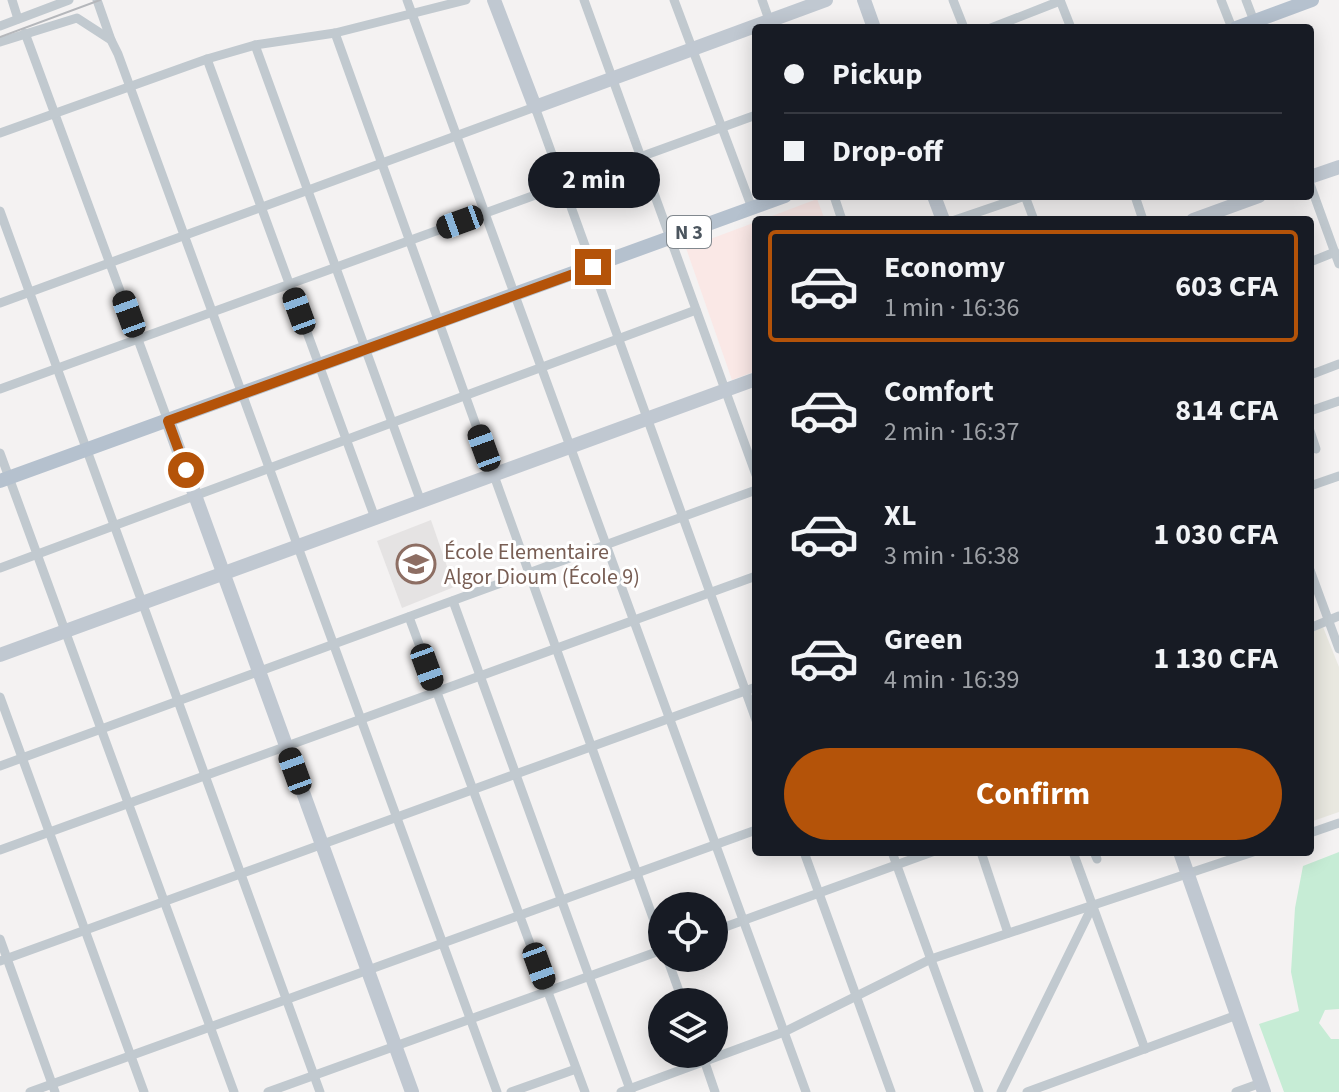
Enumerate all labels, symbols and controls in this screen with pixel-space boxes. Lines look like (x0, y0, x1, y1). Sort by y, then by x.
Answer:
text: Pickup (832, 53, 922, 96)
text: Drop-off (832, 130, 943, 173)
callout: 2 min (527, 151, 659, 207)
text: 2 min (562, 161, 626, 198)
car (433, 203, 487, 241)
road number: N 3 (667, 216, 711, 248)
text: Economy (884, 246, 1005, 289)
route end (575, 249, 611, 285)
icon: car (788, 250, 860, 322)
text: 603 CFA (1175, 265, 1278, 308)
car (280, 284, 318, 338)
car (110, 287, 148, 341)
text: 1 min · 16:36 (884, 289, 1019, 326)
text: Comfort (884, 370, 994, 413)
icon: car (788, 374, 860, 446)
text: 814 CFA (1175, 389, 1278, 432)
text: 2 min · 16:37 (884, 413, 1019, 450)
car (465, 421, 503, 475)
route start (168, 452, 204, 488)
text: XL (884, 494, 917, 537)
icon: car (788, 498, 860, 570)
text: 1 030 CFA (1153, 513, 1278, 556)
place label: École Elementaire Algor Dioum (École 9) (444, 536, 640, 593)
text: 3 min · 16:38 (884, 537, 1019, 574)
school or university icon: École Elementaire Algor Dioum (École 9) (395, 543, 437, 585)
text: Green (884, 618, 963, 661)
icon: car (788, 622, 860, 694)
text: 1 130 CFA (1153, 637, 1278, 680)
car (408, 640, 446, 694)
text: 4 min · 16:39 (884, 661, 1019, 698)
car (276, 744, 314, 798)
button: Confirm (784, 748, 1282, 840)
map controls (648, 892, 728, 1068)
button: locate (648, 892, 728, 972)
car (520, 939, 558, 993)
button: layers (648, 988, 728, 1068)

